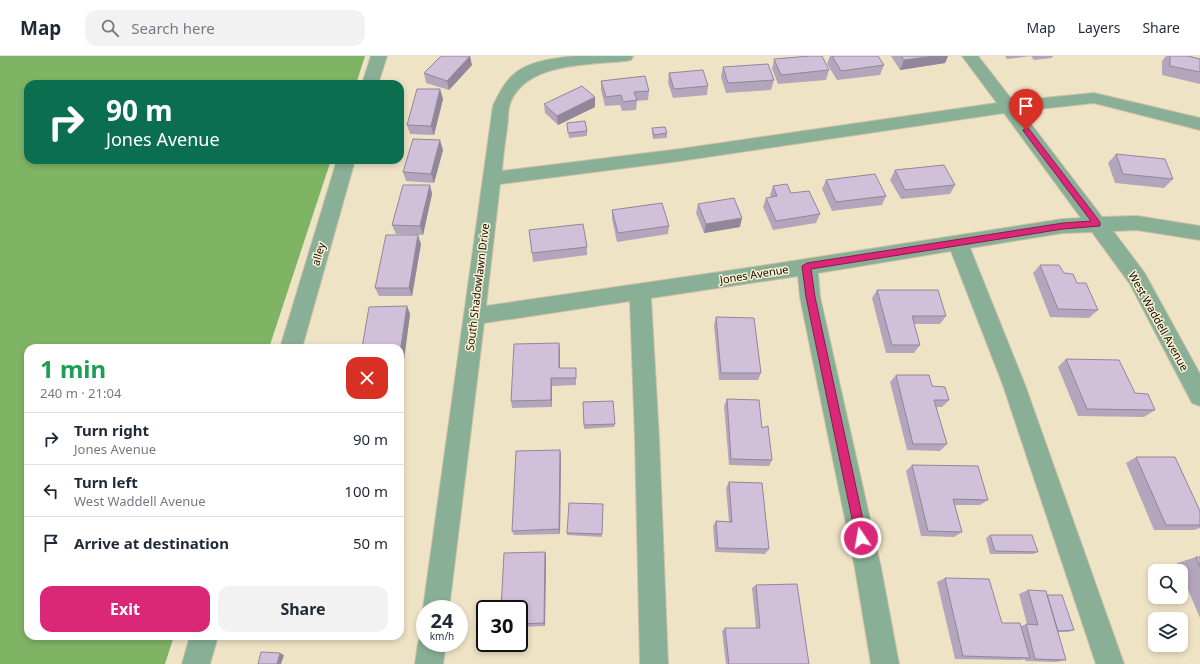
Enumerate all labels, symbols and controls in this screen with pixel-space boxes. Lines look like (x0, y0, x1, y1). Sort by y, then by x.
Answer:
search box (85, 10, 365, 46)
text: Map (20, 15, 61, 41)
icon: search (99, 17, 121, 39)
text: Search here (131, 18, 215, 38)
text: Map (1027, 18, 1056, 37)
text: Layers (1078, 18, 1120, 37)
text: Share (1142, 18, 1180, 37)
pin (1009, 89, 1043, 130)
text: 90 m (106, 91, 173, 129)
icon: arrive (1015, 95, 1037, 117)
icon: right (40, 96, 92, 148)
text: Jones Avenue (106, 127, 220, 151)
street label: South Shadowlawn Drive (462, 222, 492, 352)
street label: alley (308, 240, 329, 267)
street label: Jones Avenue (718, 261, 789, 287)
street label: West Waddell Avenue (1125, 269, 1193, 373)
text: 1 min (40, 352, 106, 385)
button: close (346, 357, 388, 399)
text: 240 m · 21:04 (40, 384, 121, 402)
text: Turn right (74, 420, 149, 440)
icon: right (40, 428, 62, 450)
text: 90 m (353, 429, 388, 449)
text: Jones Avenue (74, 440, 156, 458)
text: Turn left (74, 472, 138, 492)
icon: left (40, 480, 62, 502)
text: 100 m (344, 481, 388, 501)
text: West Waddell Avenue (74, 492, 206, 510)
position arrow (840, 517, 882, 559)
icon: arrive (40, 532, 62, 554)
text: Arrive at destination (74, 533, 229, 553)
text: 50 m (353, 533, 388, 553)
map controls (1148, 564, 1188, 652)
button: search (1148, 564, 1188, 604)
button: Exit (40, 586, 210, 632)
button: Share (218, 586, 388, 632)
speed limit sign: 30 (476, 600, 528, 652)
text: 24 (431, 607, 453, 634)
button: layers (1148, 612, 1188, 652)
text: km/h (430, 629, 454, 643)

